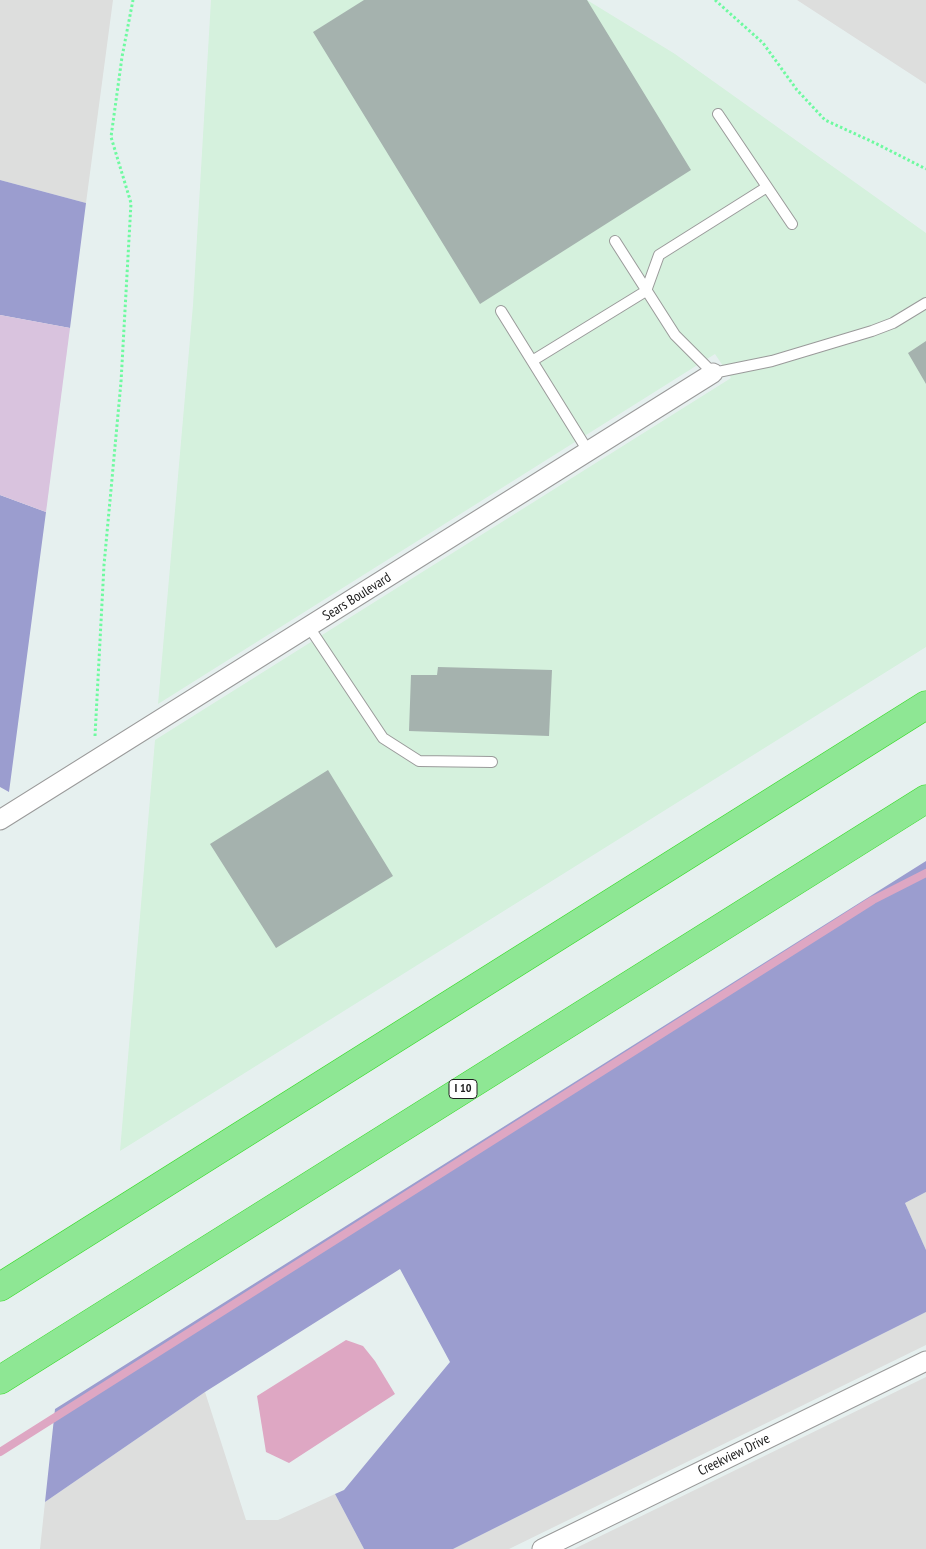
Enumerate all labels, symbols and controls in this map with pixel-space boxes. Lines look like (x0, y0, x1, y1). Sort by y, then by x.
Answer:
street label: Sears Boulevard (320, 569, 394, 625)
road number: I 10 (449, 1080, 477, 1098)
street label: Creekview Drive (695, 1430, 773, 1480)

